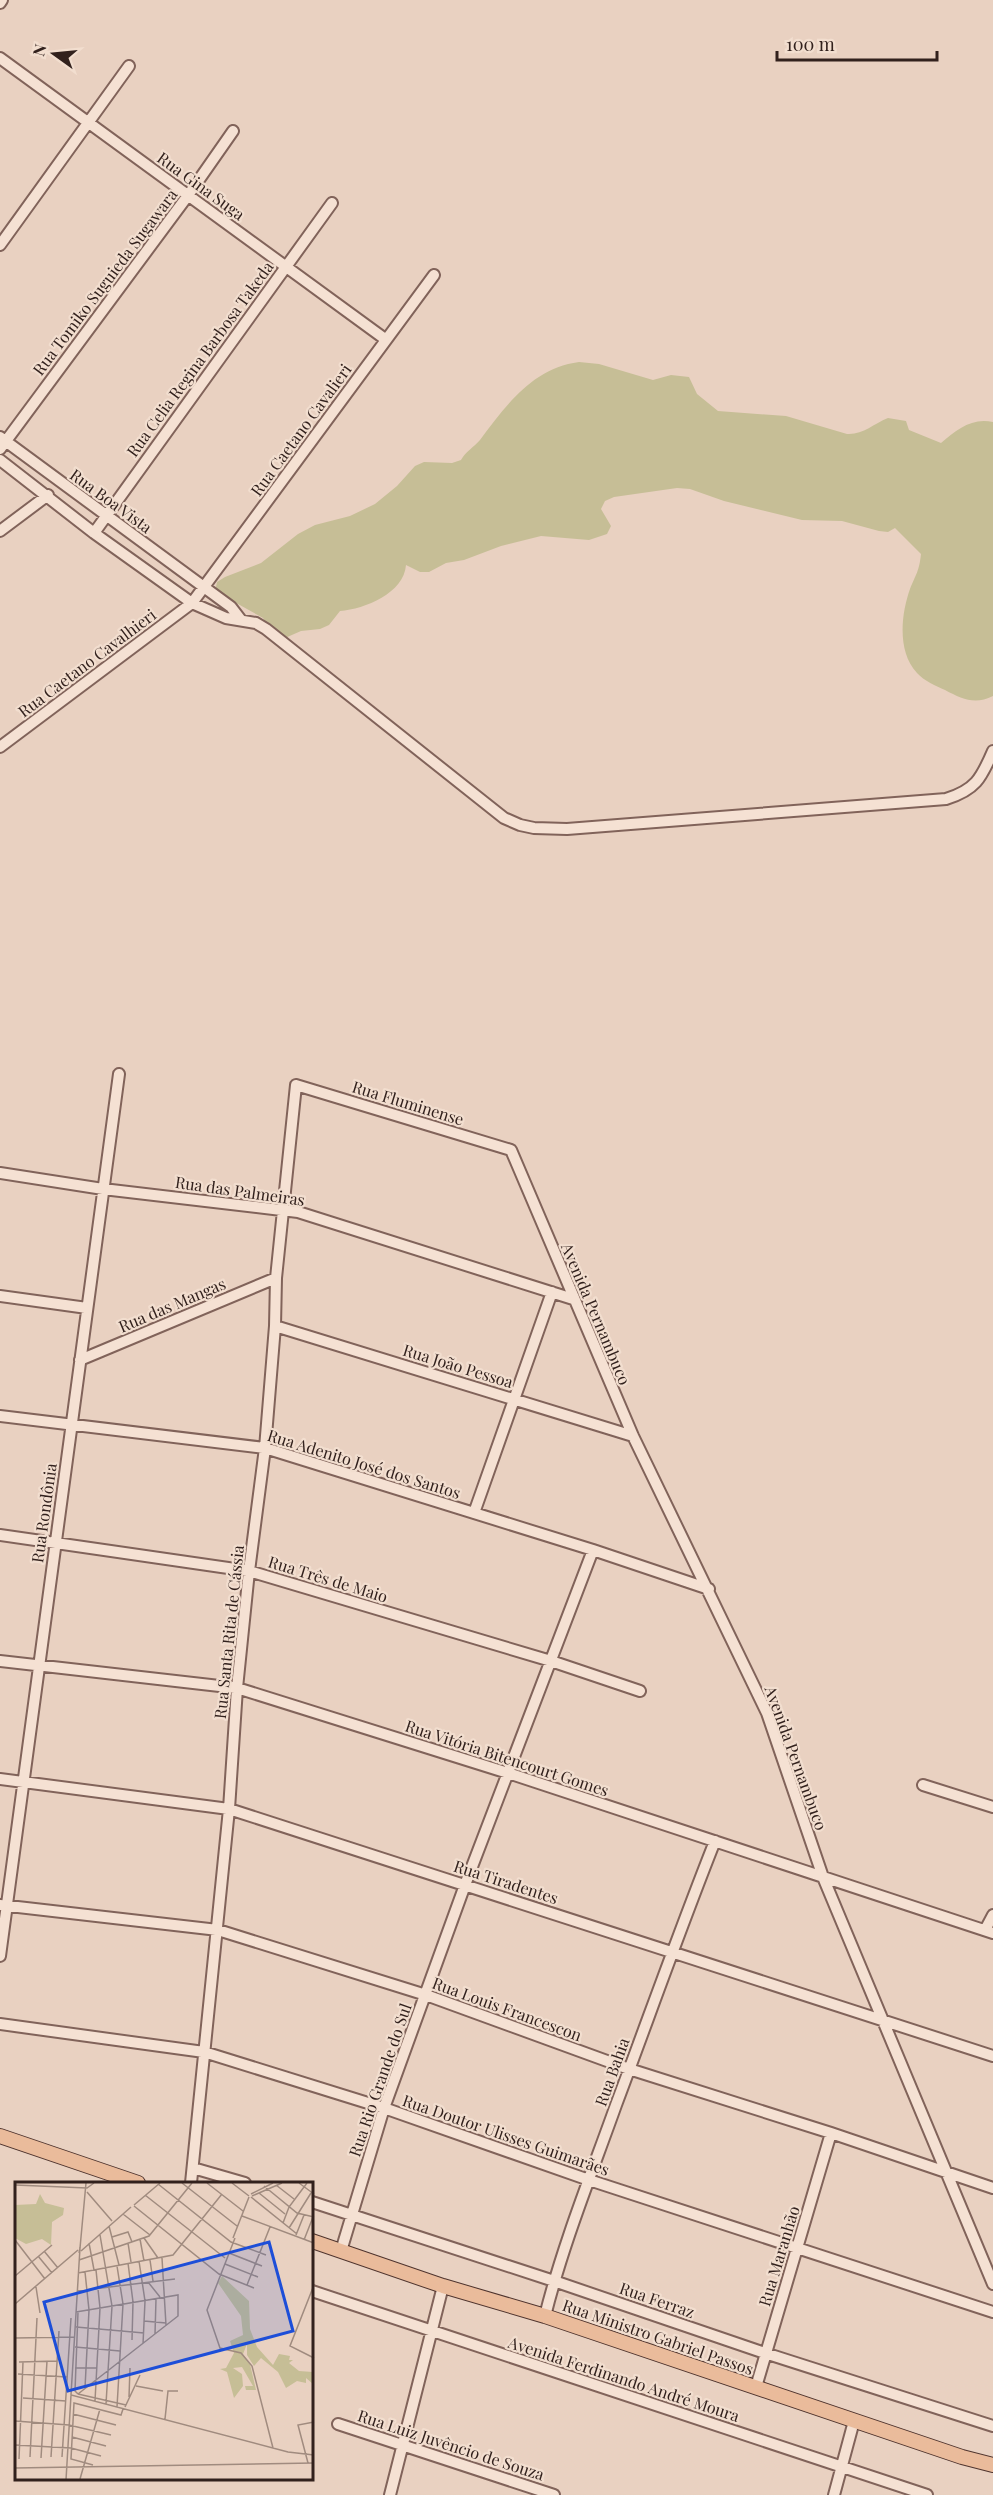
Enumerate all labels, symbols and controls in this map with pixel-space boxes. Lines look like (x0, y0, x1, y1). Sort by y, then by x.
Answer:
north arrow (24, 24, 84, 84)
scale bar (777, 24, 938, 62)
text: 100 m (786, 32, 835, 56)
text: N (27, 41, 51, 58)
street label: Rua Gina Suga (154, 147, 249, 224)
street label: Rua Tomiko Suguieda Sugawara (28, 184, 182, 379)
street label: Rua Celia Regina Barbosa Takeda (121, 257, 278, 461)
street label: Rua Caetano Cavalieri (246, 359, 356, 500)
street label: Rua Boa Vista (66, 464, 157, 537)
street label: Rua Caetano Cavalhieri (13, 604, 160, 721)
street label: Rua Fluminense (350, 1076, 467, 1129)
street label: Rua das Palmeiras (174, 1171, 306, 1210)
street label: Avenida Pernambuco (557, 1239, 636, 1388)
street label: Rua das Mangas (115, 1273, 229, 1337)
street label: Rua João Pessoa (400, 1339, 516, 1392)
street label: Rua Adenito José dos Santos (265, 1424, 463, 1503)
street label: Rua Rondônia (26, 1462, 61, 1564)
street label: Rua Santa Rita de Cássia (209, 1544, 248, 1720)
street label: Rua Três de Maio (266, 1550, 391, 1607)
street label: Avenida Pernambuco (760, 1682, 832, 1833)
street label: Rua Vitória Bitencourt Gomes (403, 1715, 612, 1800)
street label: Rua Tiradentes (451, 1855, 561, 1908)
street label: Rua Louis Francescon (430, 1972, 585, 2045)
street label: Rua Rio Grande do Sul (343, 2000, 416, 2159)
street label: Rua Bahia (589, 2035, 634, 2109)
street label: Rua Doutor Ulisses Guimarães (400, 2089, 612, 2180)
inset map (15, 2182, 314, 2480)
street label: Rua Maranhão (753, 2203, 804, 2309)
street label: Rua Ferraz (617, 2277, 698, 2322)
street label: Rua Ministro Gabriel Passos (560, 2294, 756, 2379)
street label: Avenida Ferdinando André Moura (505, 2331, 742, 2426)
street label: Rua Luiz Juvêncio de Souza (355, 2404, 547, 2485)

